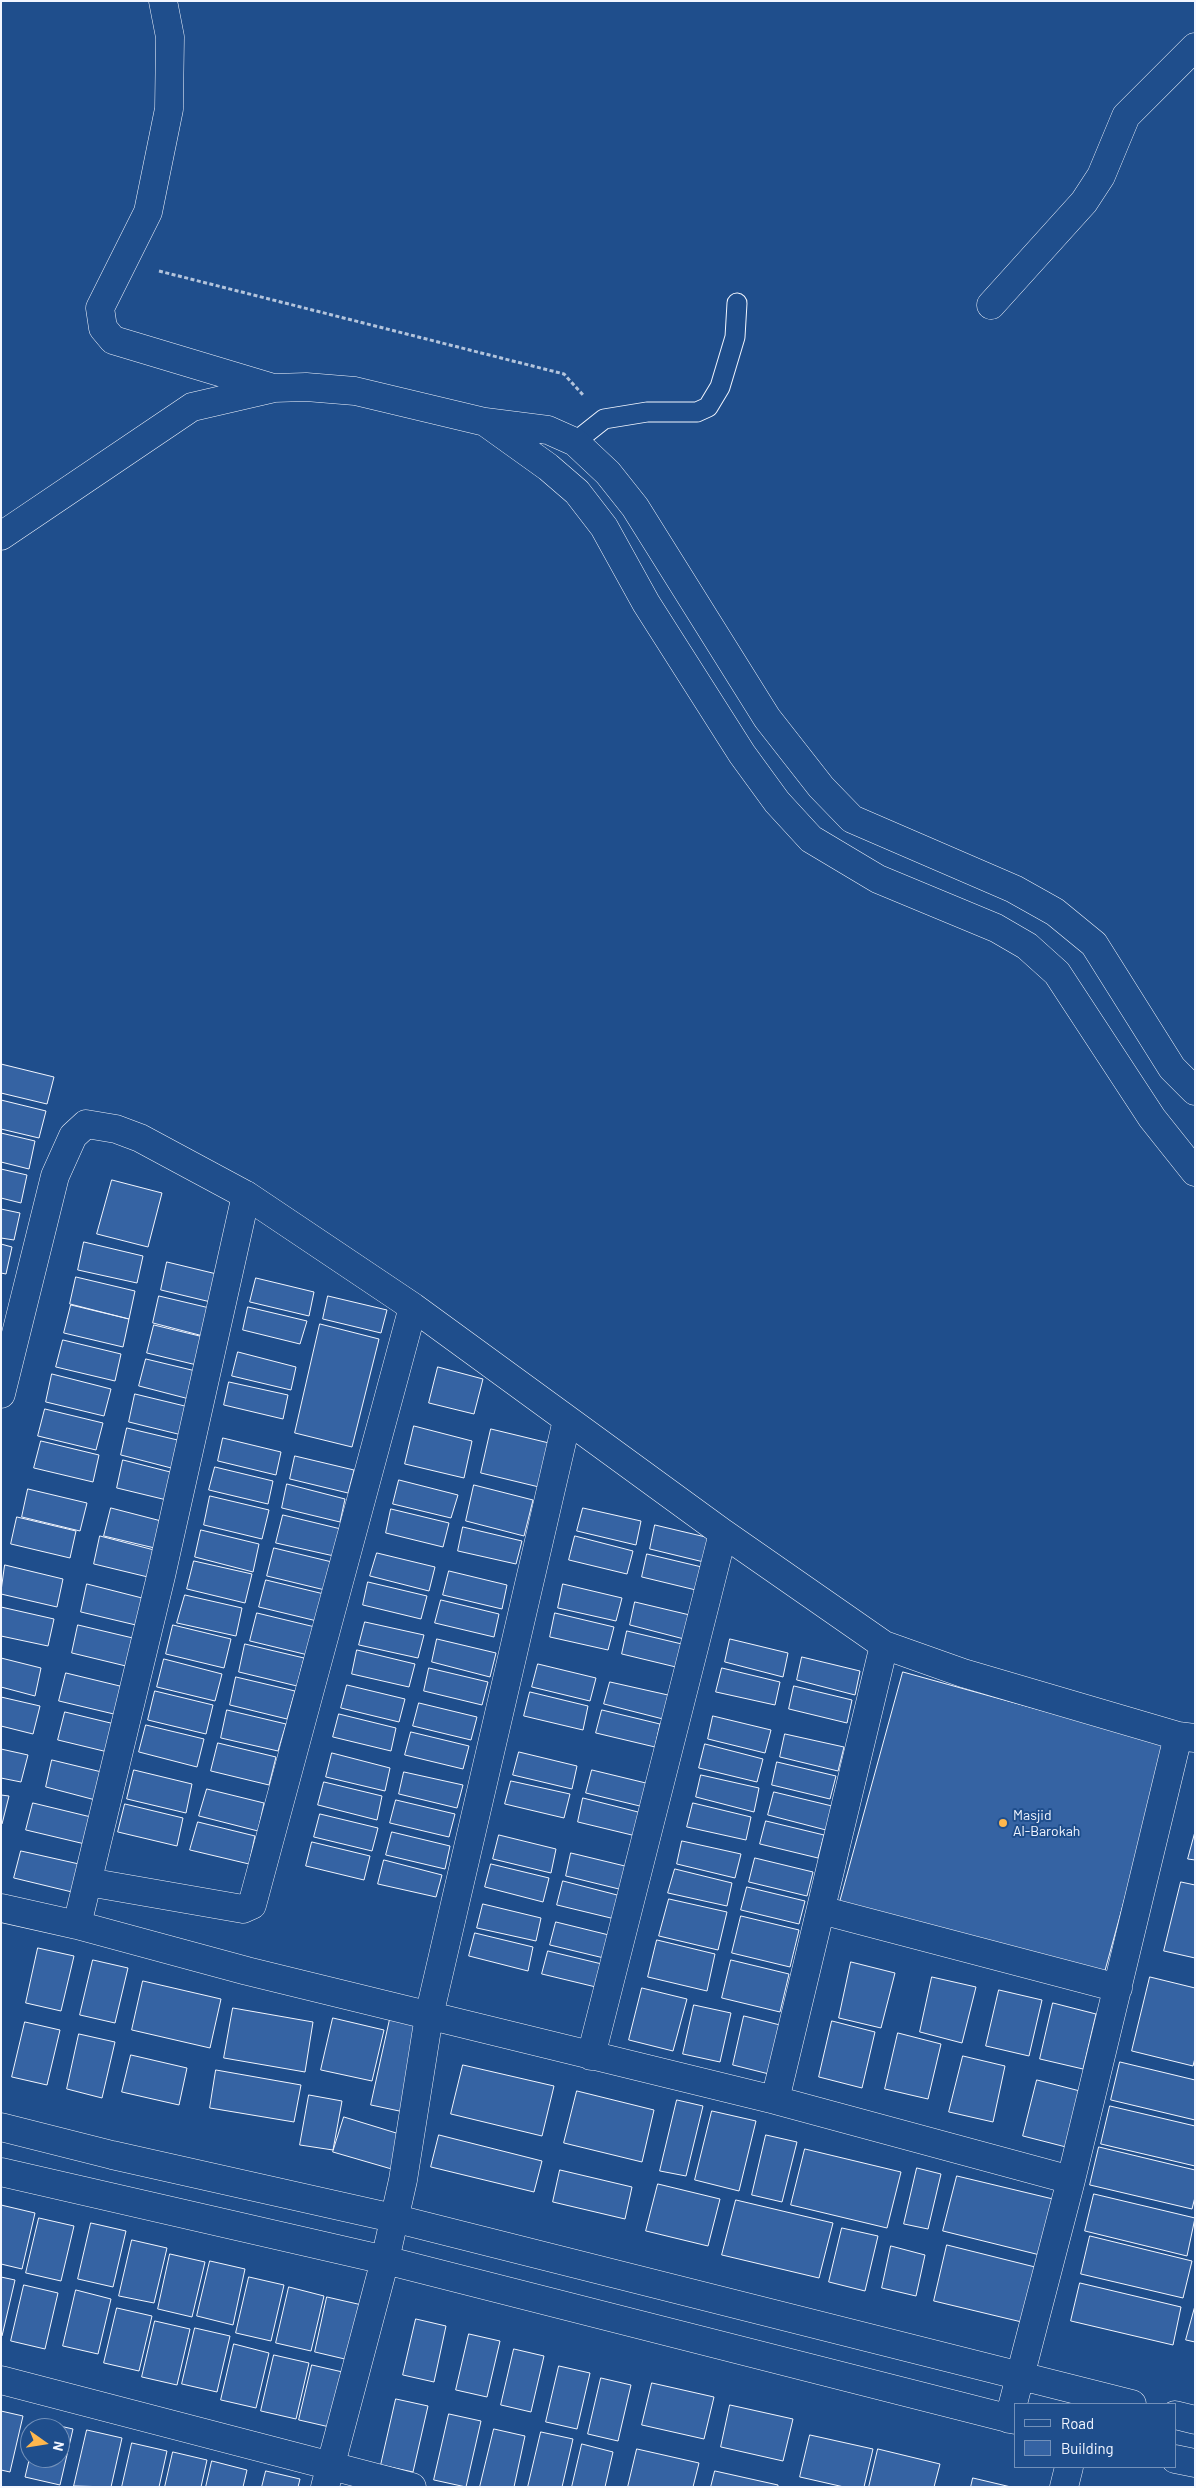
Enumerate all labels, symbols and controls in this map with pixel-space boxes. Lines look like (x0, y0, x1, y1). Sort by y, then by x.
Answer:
place label: Masjid Al-Barokah (1013, 1807, 1080, 1840)
marker: Masjid Al-Barokah (997, 1817, 1009, 1829)
legend (1014, 2403, 1176, 2468)
text: Road (1061, 2414, 1094, 2432)
north arrow (20, 2418, 70, 2468)
text: Building (1061, 2439, 1114, 2457)
text: N (50, 2440, 68, 2453)

